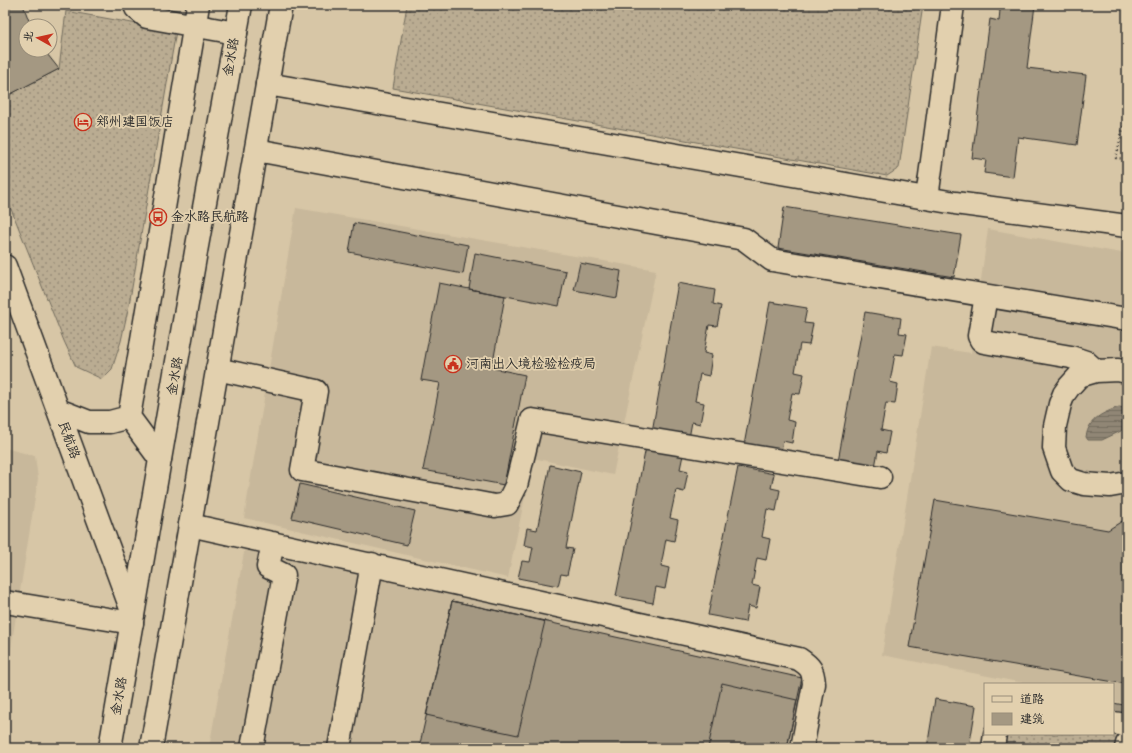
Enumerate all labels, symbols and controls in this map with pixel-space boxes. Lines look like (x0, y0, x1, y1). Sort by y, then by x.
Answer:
north arrow (18, 18, 58, 58)
text: 北 (21, 30, 36, 43)
street label: 金水路 (220, 36, 242, 78)
hotel icon: 郑州建国饭店 (73, 112, 93, 132)
place label: 郑州建国饭店 (96, 114, 174, 130)
bus stop icon: 金水路民航路 (148, 207, 168, 227)
place label: 金水路民航路 (171, 209, 249, 225)
public building icon: 河南出入境检验检疫局 (443, 354, 463, 374)
street label: 金水路 (164, 355, 186, 397)
place label: 河南出入境检验检疫局 (466, 356, 596, 372)
street label: 民航路 (55, 419, 83, 461)
street label: 金水路 (108, 675, 130, 717)
legend (984, 683, 1114, 735)
text: 道路 (1020, 692, 1044, 707)
text: 建筑 (1020, 712, 1044, 727)

